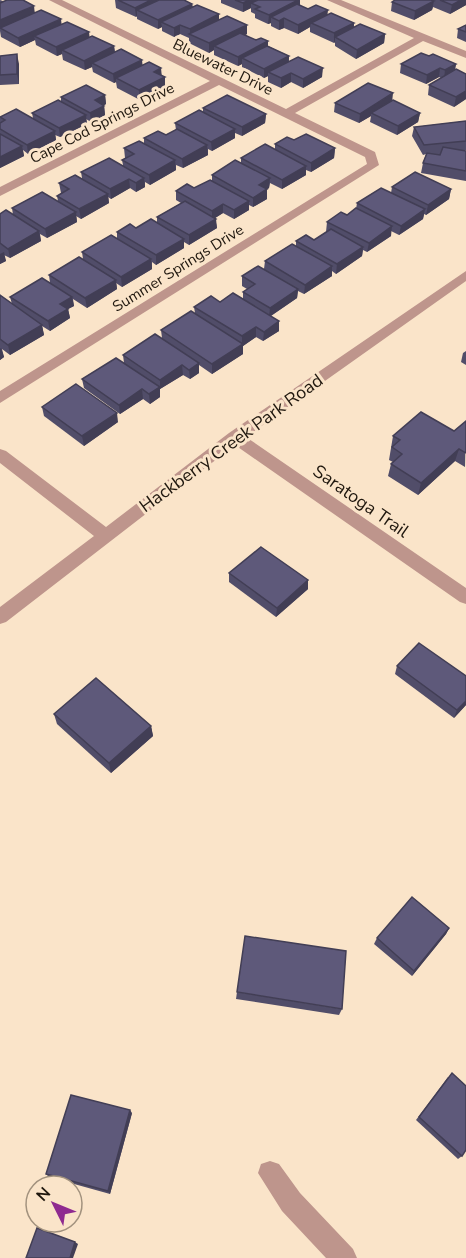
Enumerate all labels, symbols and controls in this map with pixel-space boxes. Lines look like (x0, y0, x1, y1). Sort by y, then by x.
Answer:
street label: Bluewater Drive (170, 34, 276, 100)
street label: Cape Cod Springs Drive (26, 78, 178, 168)
street label: Summer Springs Drive (109, 219, 247, 317)
street label: Hackberry Creek Park Road (134, 368, 328, 518)
street label: Saratoga Trail (308, 459, 414, 543)
north arrow (24, 1174, 84, 1234)
text: N (32, 1183, 56, 1206)

